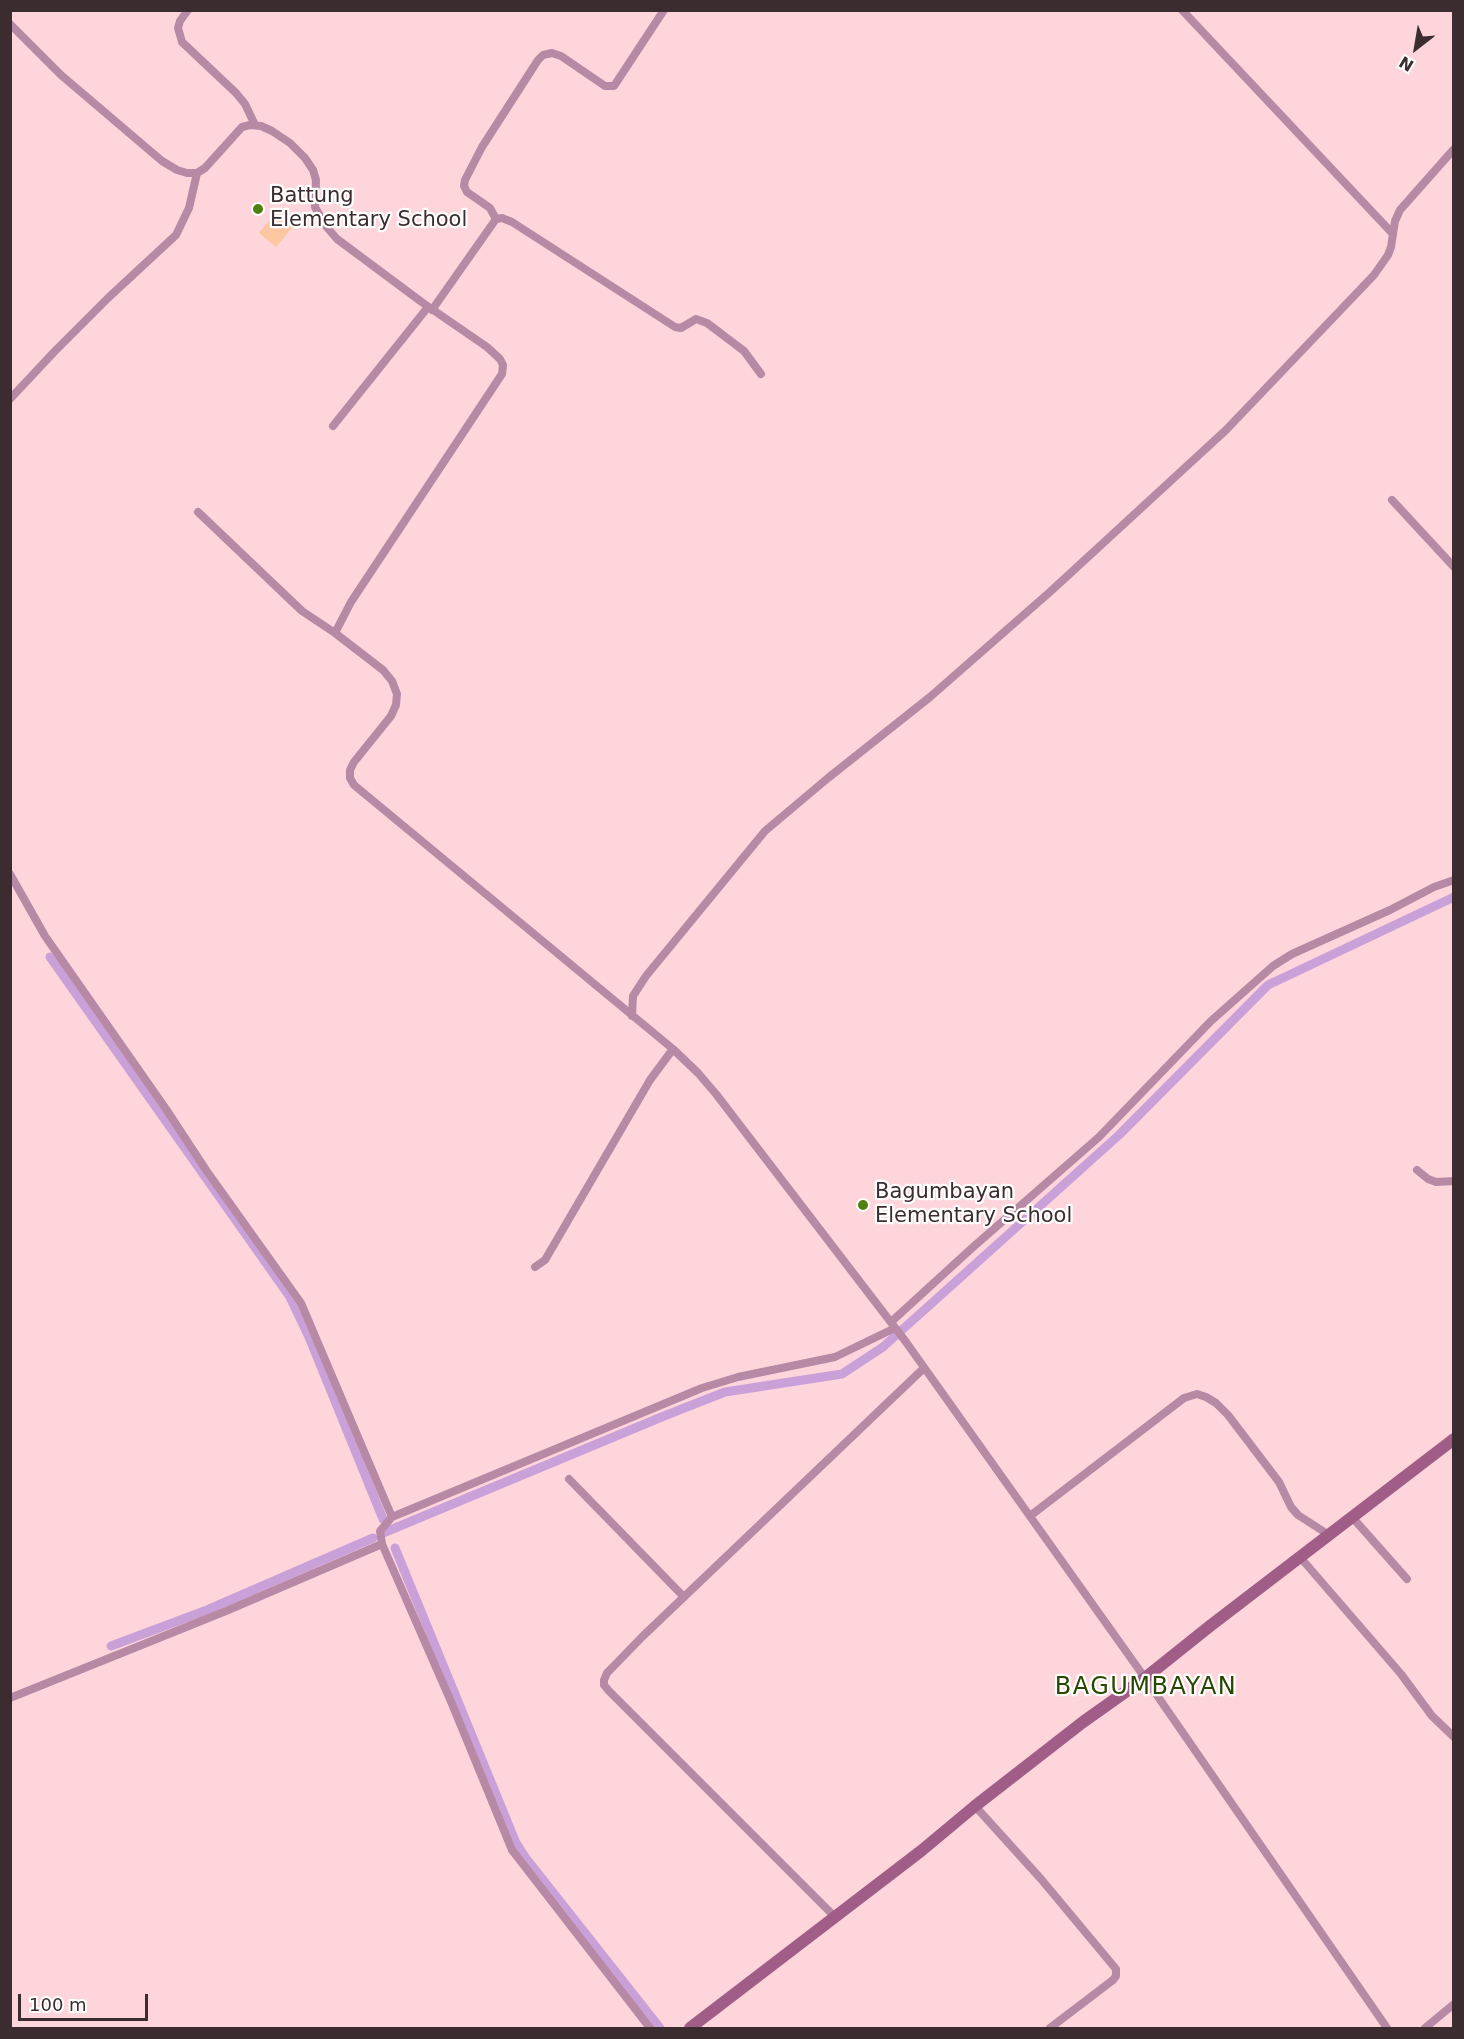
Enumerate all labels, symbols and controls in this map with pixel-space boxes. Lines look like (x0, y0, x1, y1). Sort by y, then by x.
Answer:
north arrow (1386, 18, 1446, 78)
text: N (1396, 52, 1417, 75)
place label: Battung Elementary School (270, 184, 467, 234)
marker: Battung Elementary School (251, 202, 265, 216)
place label: Bagumbayan Elementary School (875, 1180, 1072, 1230)
marker: Bagumbayan Elementary School (856, 1198, 870, 1212)
district label: BAGUMBAYAN (1055, 1674, 1237, 1702)
scale bar (21, 1982, 152, 2020)
text: 100 m (29, 1994, 87, 2015)

